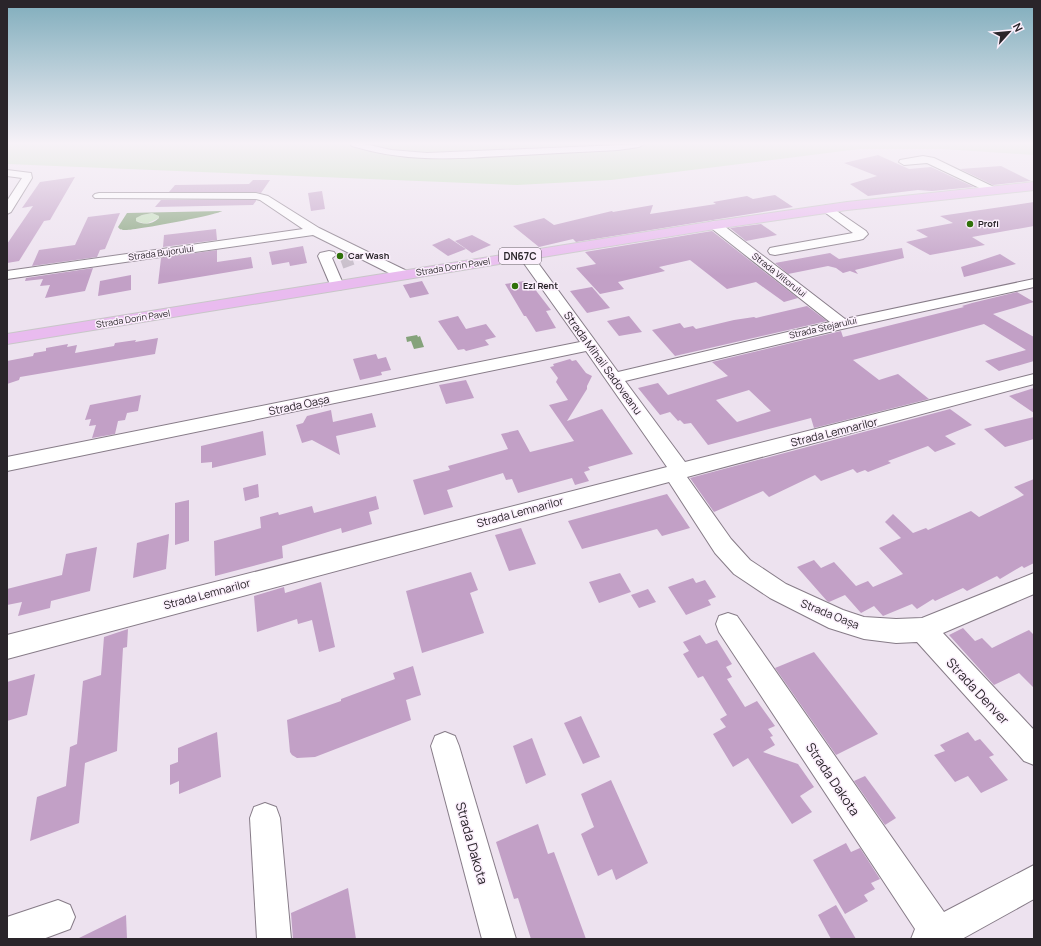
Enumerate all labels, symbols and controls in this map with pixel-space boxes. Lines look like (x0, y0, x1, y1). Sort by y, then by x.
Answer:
north arrow (989, 12, 1029, 52)
text: N (1010, 20, 1027, 34)
place label: Profi (978, 217, 999, 230)
marker: Profi (965, 219, 975, 229)
street label: Strada Bujorului (127, 241, 194, 264)
road number: DN67C (499, 248, 541, 264)
place label: Car Wash (348, 249, 390, 262)
street label: Strada Viitorului (749, 249, 809, 300)
marker: Car Wash (335, 251, 345, 261)
street label: Strada Dorin Pavel (415, 254, 491, 279)
place label: Ezi Rent (523, 279, 558, 292)
marker: Ezi Rent (510, 281, 520, 291)
street label: Strada Dorin Pavel (95, 306, 171, 331)
street label: Strada Mihail Sadoveanu (561, 308, 646, 417)
street label: Strada Stejarului (788, 313, 858, 342)
street label: Strada Oașa (267, 391, 331, 418)
street label: Strada Lemnarilor (789, 413, 879, 450)
street label: Strada Lemnarilor (475, 493, 565, 530)
street label: Strada Lemnarilor (162, 575, 252, 612)
street label: Strada Oașa (799, 595, 862, 632)
street label: Strada Denver (942, 654, 1014, 728)
street label: Strada Dakota (802, 739, 864, 819)
street label: Strada Dakota (452, 800, 492, 886)

